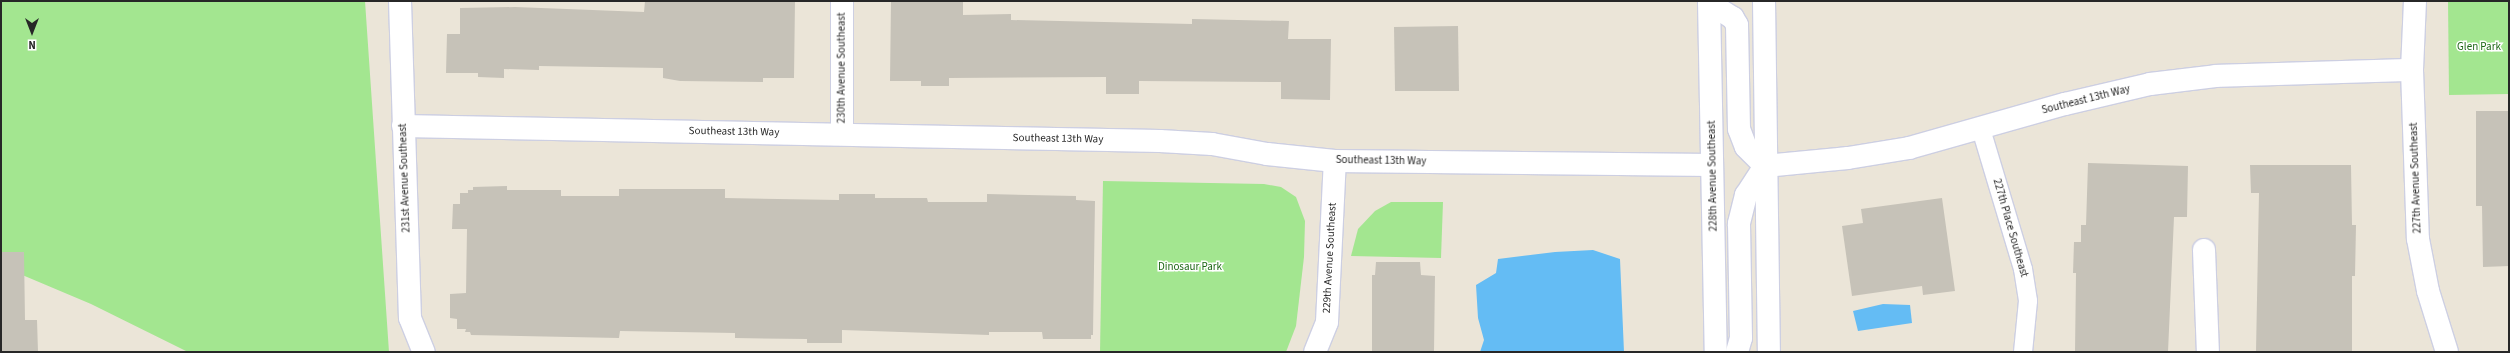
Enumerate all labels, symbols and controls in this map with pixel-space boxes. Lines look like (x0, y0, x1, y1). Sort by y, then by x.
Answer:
north arrow (12, 12, 52, 52)
street label: 230th Avenue Southeast (835, 13, 849, 123)
text: N (28, 37, 36, 52)
park label: Glen Park (2457, 40, 2501, 54)
street label: Southeast 13th Way (2040, 83, 2132, 117)
street label: 228th Avenue Southeast (1705, 120, 1721, 232)
street label: 227th Avenue Southeast (2407, 122, 2425, 234)
street label: 231st Avenue Southeast (396, 123, 414, 233)
street label: Southeast 13th Way (689, 125, 779, 139)
street label: Southeast 13th Way (1013, 132, 1103, 146)
street label: Southeast 13th Way (1336, 154, 1426, 168)
street label: 227th Place Southeast (1990, 177, 2030, 279)
street label: 229th Avenue Southeast (1321, 202, 1339, 314)
park label: Dinosaur Park (1158, 260, 1222, 274)

